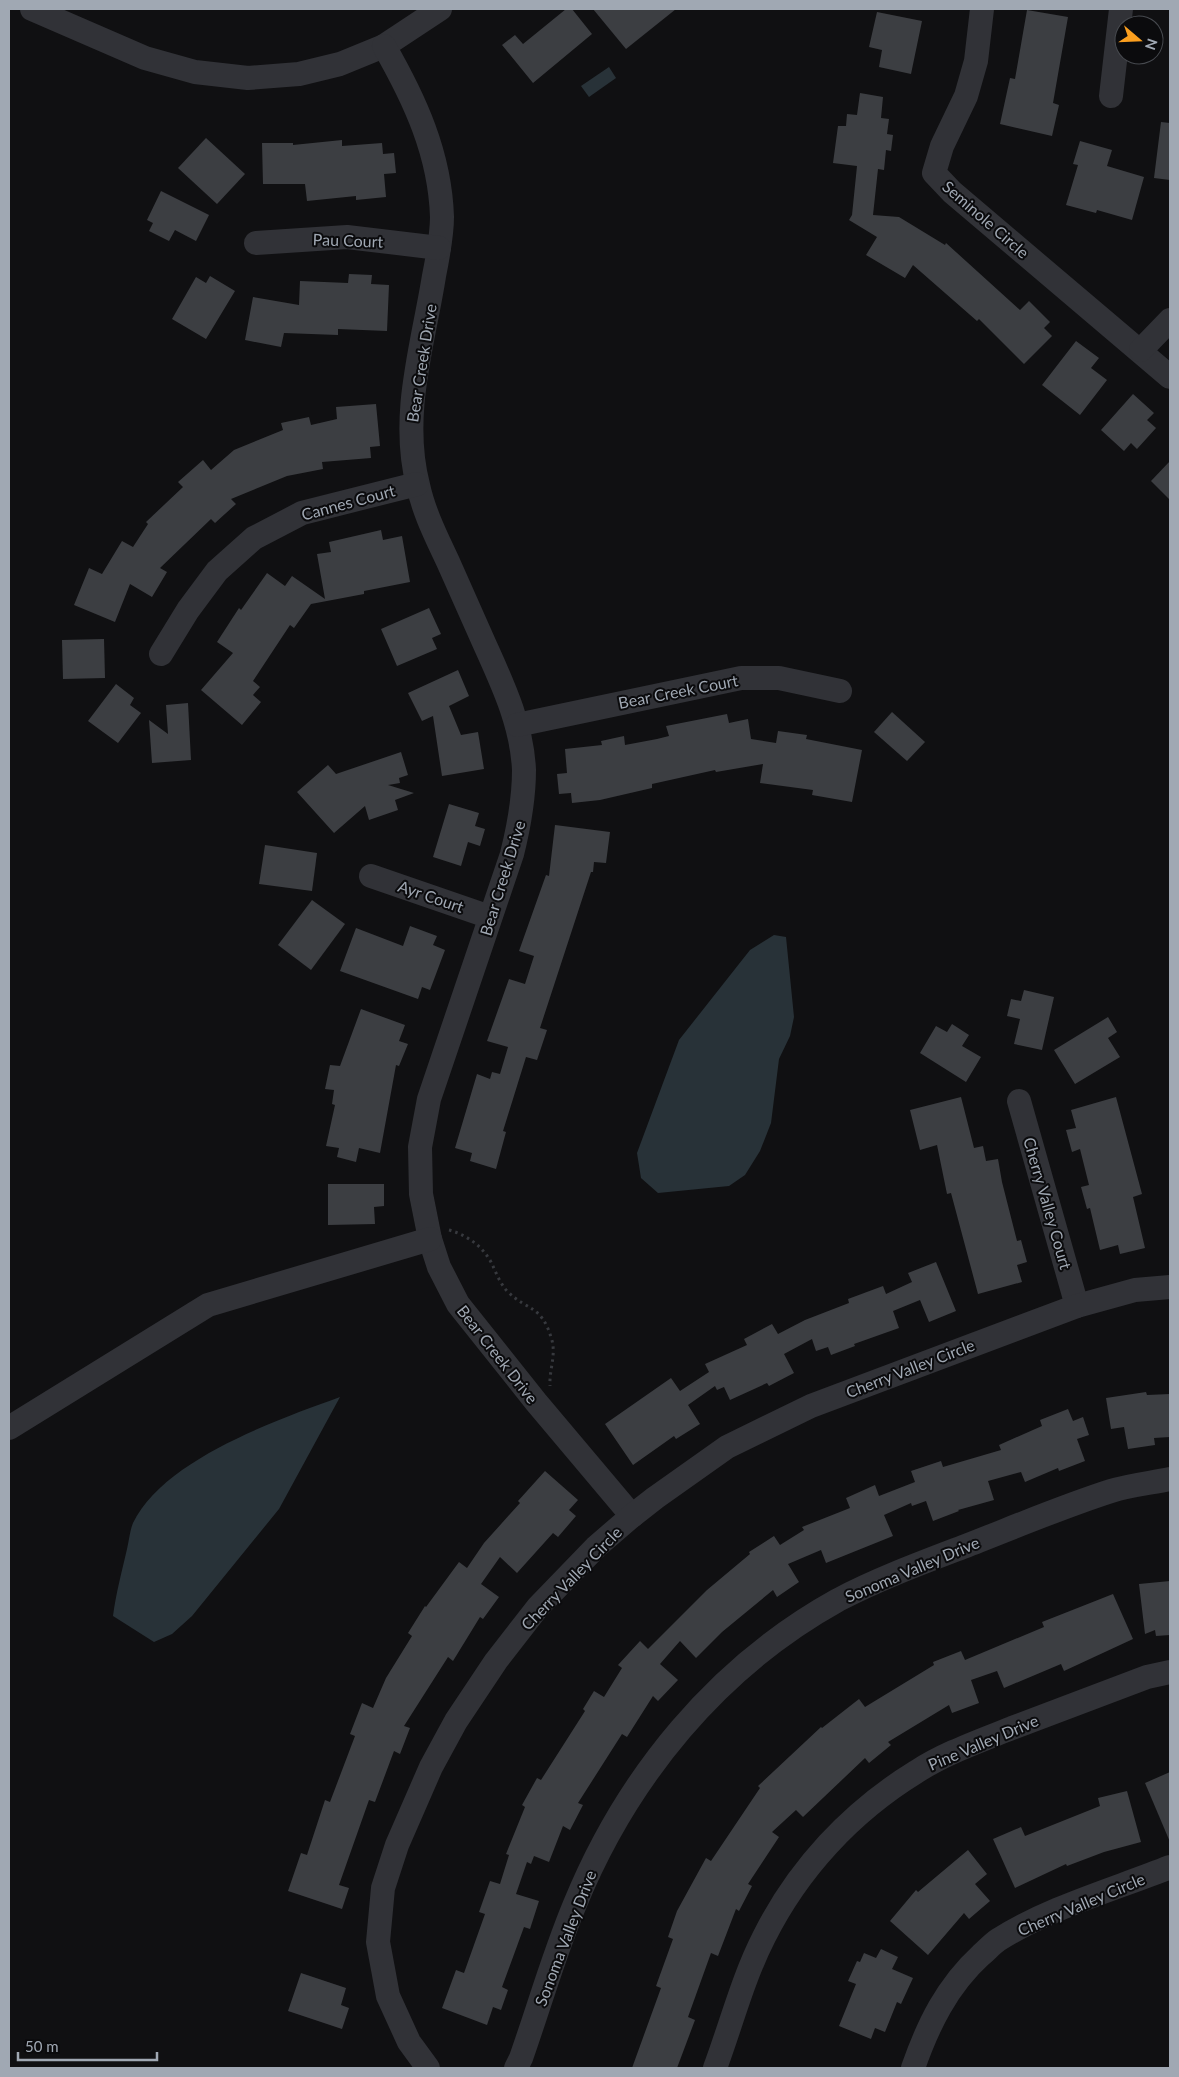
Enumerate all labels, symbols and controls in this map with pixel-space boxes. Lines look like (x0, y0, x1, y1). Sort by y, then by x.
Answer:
north arrow (1114, 15, 1164, 65)
text: N (1142, 37, 1162, 52)
street label: Seminole Circle (939, 176, 1033, 262)
street label: Pau Court (312, 229, 384, 251)
street label: Bear Creek Drive (402, 302, 440, 424)
street label: Cannes Court (299, 480, 397, 524)
street label: Bear Creek Court (617, 670, 740, 712)
street label: Bear Creek Drive (475, 818, 529, 938)
street label: Ayr Court (396, 876, 467, 916)
street label: Cherry Valley Court (1020, 1135, 1076, 1271)
street label: Bear Creek Drive (454, 1301, 542, 1407)
street label: Cherry Valley Circle (843, 1335, 977, 1401)
street label: Cherry Valley Circle (517, 1522, 625, 1634)
street label: Sonoma Valley Drive (842, 1532, 982, 1606)
street label: Pine Valley Drive (925, 1710, 1041, 1774)
street label: Sonoma Valley Drive (530, 1867, 600, 2009)
street label: Cherry Valley Circle (1015, 1869, 1147, 1939)
scale bar (18, 2030, 156, 2062)
text: 50 m (25, 2037, 59, 2055)

